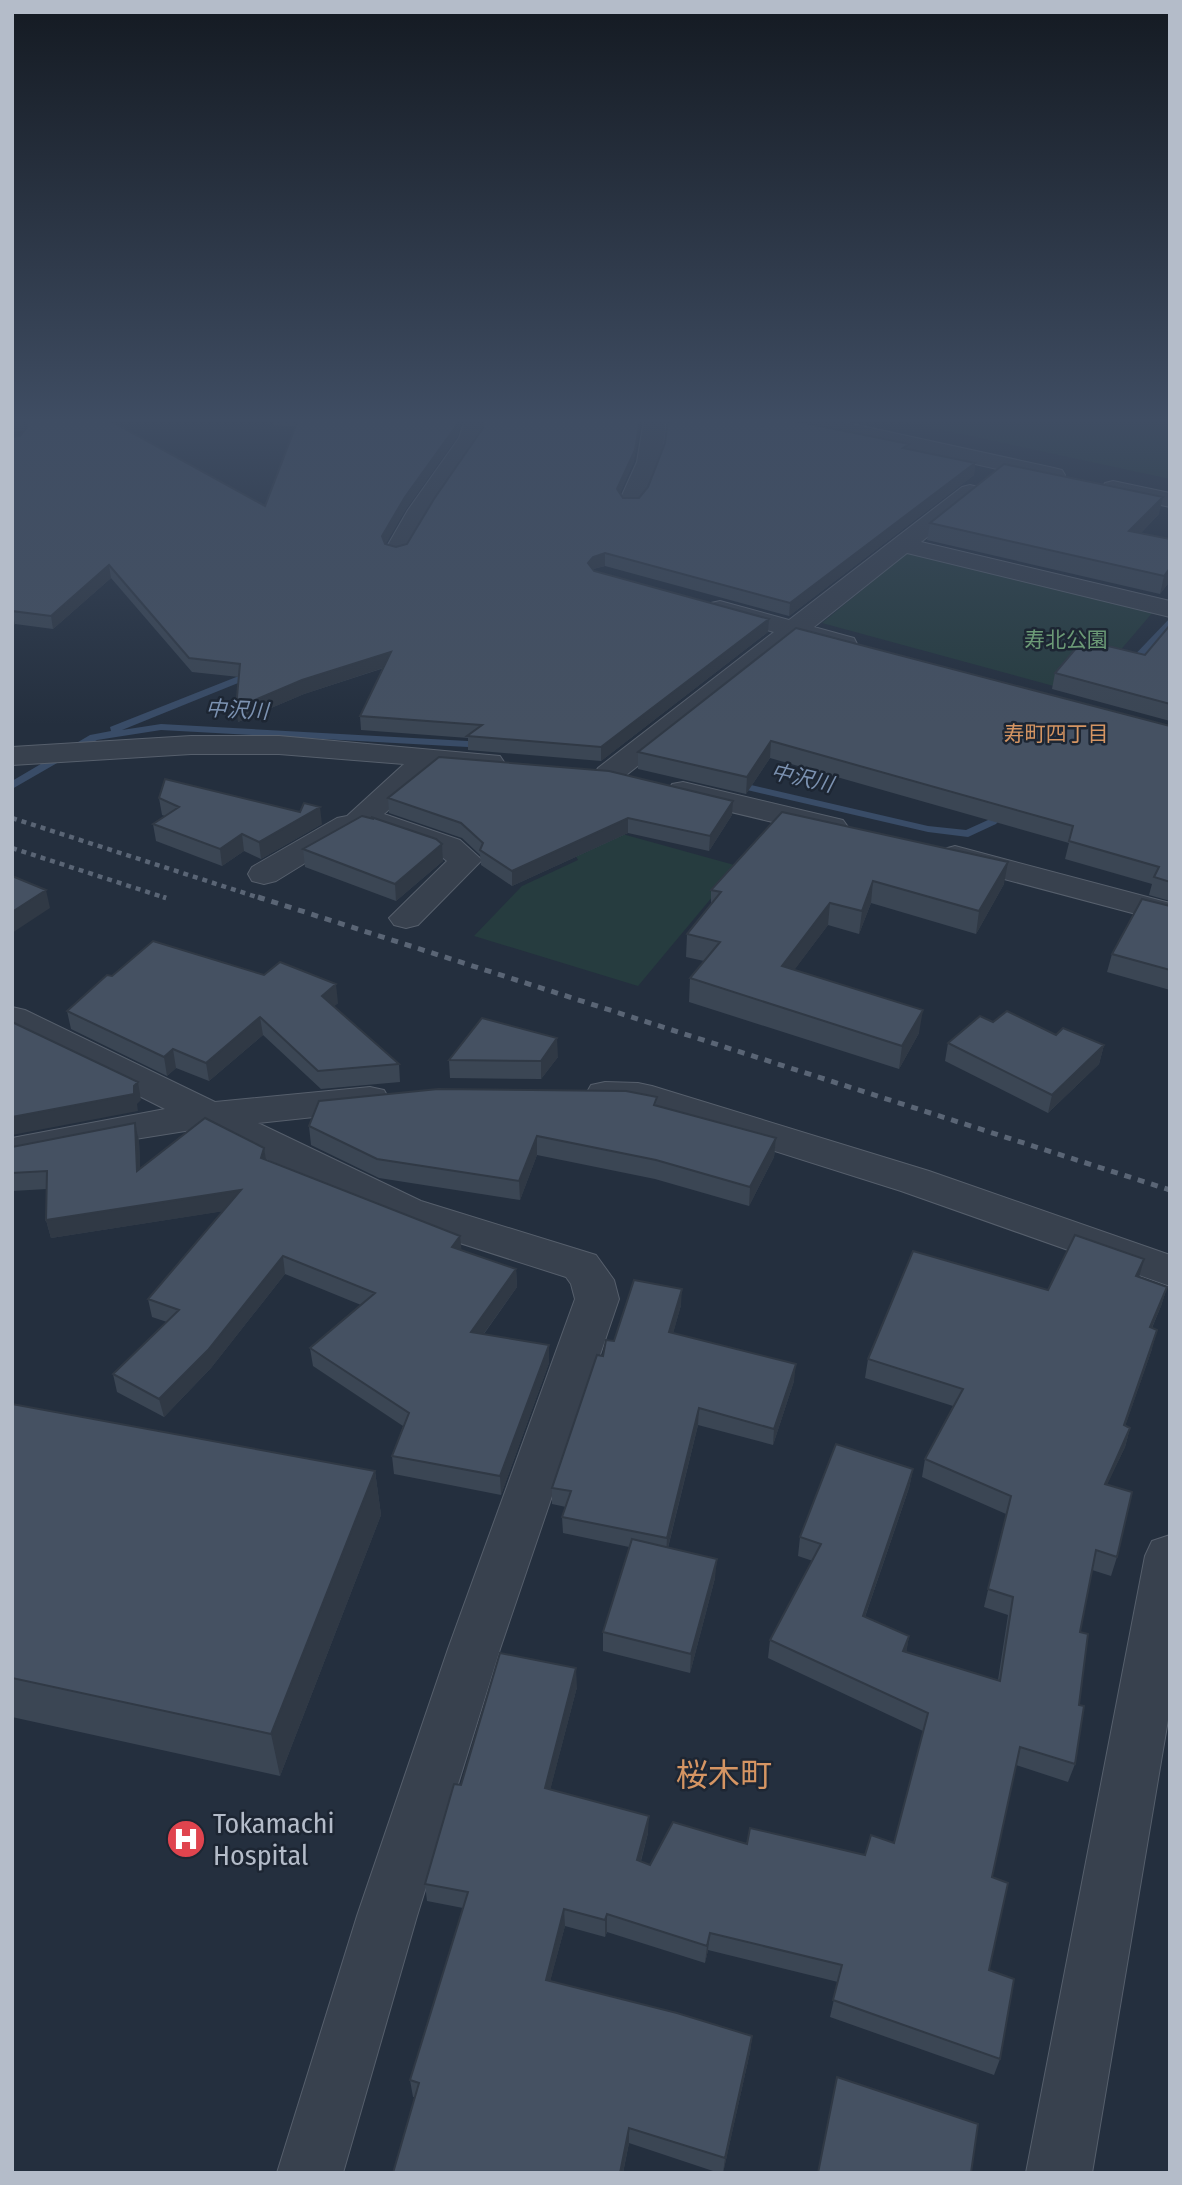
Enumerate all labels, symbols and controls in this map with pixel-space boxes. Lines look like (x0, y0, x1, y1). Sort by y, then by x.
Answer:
park label: 寿北公園 (1024, 627, 1108, 653)
water label: 中沢川 (205, 695, 271, 725)
district label: 寿町四丁目 (1004, 721, 1109, 747)
water label: 中沢川 (768, 758, 838, 798)
district label: 桜木町 (676, 1756, 772, 1794)
place label: Tokamachi Hospital (213, 1807, 335, 1872)
hospital icon: Tokamachi Hospital (165, 1818, 207, 1860)

